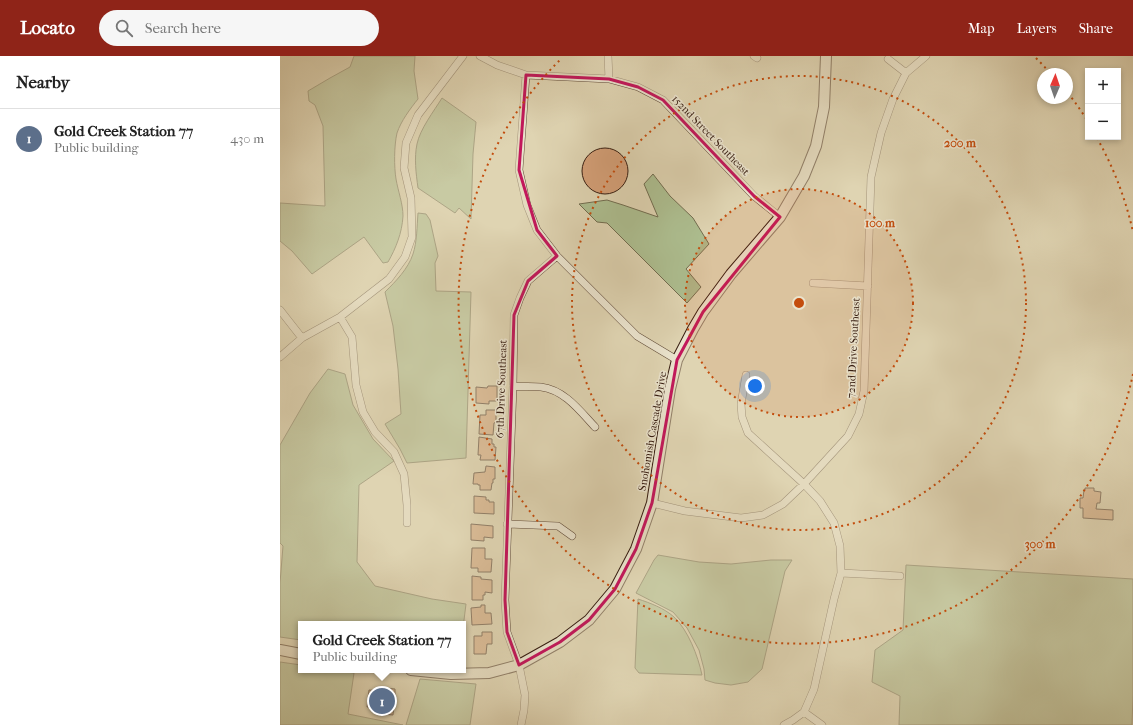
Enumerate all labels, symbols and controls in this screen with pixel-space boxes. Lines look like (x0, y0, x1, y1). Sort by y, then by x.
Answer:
search box (99, 10, 379, 46)
text: Locato (20, 17, 75, 39)
icon: search (113, 17, 135, 39)
text: Search here (145, 19, 221, 37)
text: Map (968, 20, 995, 37)
text: Layers (1017, 20, 1057, 37)
text: Share (1079, 20, 1113, 37)
north arrow (1037, 68, 1073, 104)
map controls (1085, 68, 1121, 140)
button: + (1085, 68, 1121, 104)
text: Nearby (16, 72, 70, 92)
street label: 152nd Street Southeast (669, 93, 752, 178)
button: − (1085, 104, 1121, 140)
text: Gold Creek Station 77 (54, 122, 193, 140)
text: 1 (27, 131, 31, 146)
text: 430 m (230, 131, 264, 146)
text: 200 m (944, 136, 977, 150)
text: Public building (54, 140, 139, 155)
text: 100 m (865, 216, 896, 230)
centre of rings (792, 296, 806, 310)
street label: 72nd Drive Southeast (844, 297, 863, 399)
street label: 67th Drive Southeast (493, 339, 510, 439)
street label: Snohomish Cascade Drive (636, 370, 670, 492)
your location (745, 376, 765, 396)
text: 300 m (1025, 537, 1056, 552)
popup (298, 621, 466, 673)
text: Gold Creek Station 77 (312, 631, 452, 649)
text: Public building (312, 649, 397, 664)
pin: 1 (369, 686, 395, 716)

